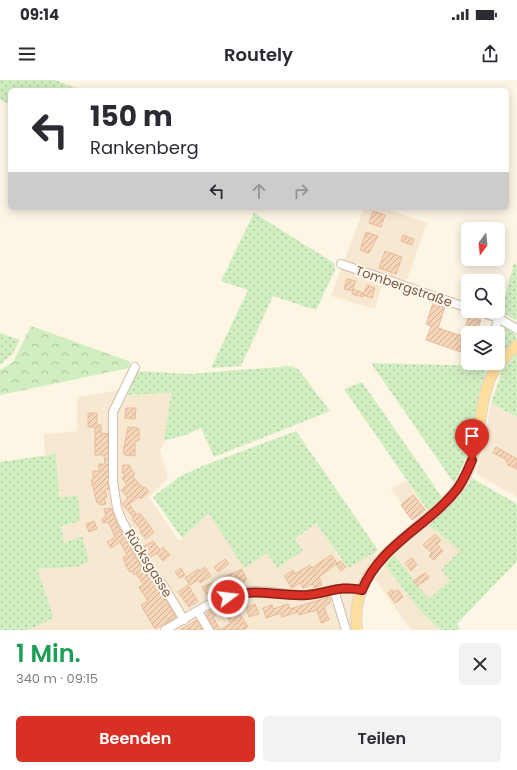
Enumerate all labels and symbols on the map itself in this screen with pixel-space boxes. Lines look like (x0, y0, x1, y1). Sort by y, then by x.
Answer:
north arrow (461, 222, 505, 266)
street label: Tombergstraße (353, 261, 455, 312)
pin (455, 419, 489, 460)
street label: Rücksgasse (120, 526, 177, 601)
position arrow (207, 576, 249, 618)

